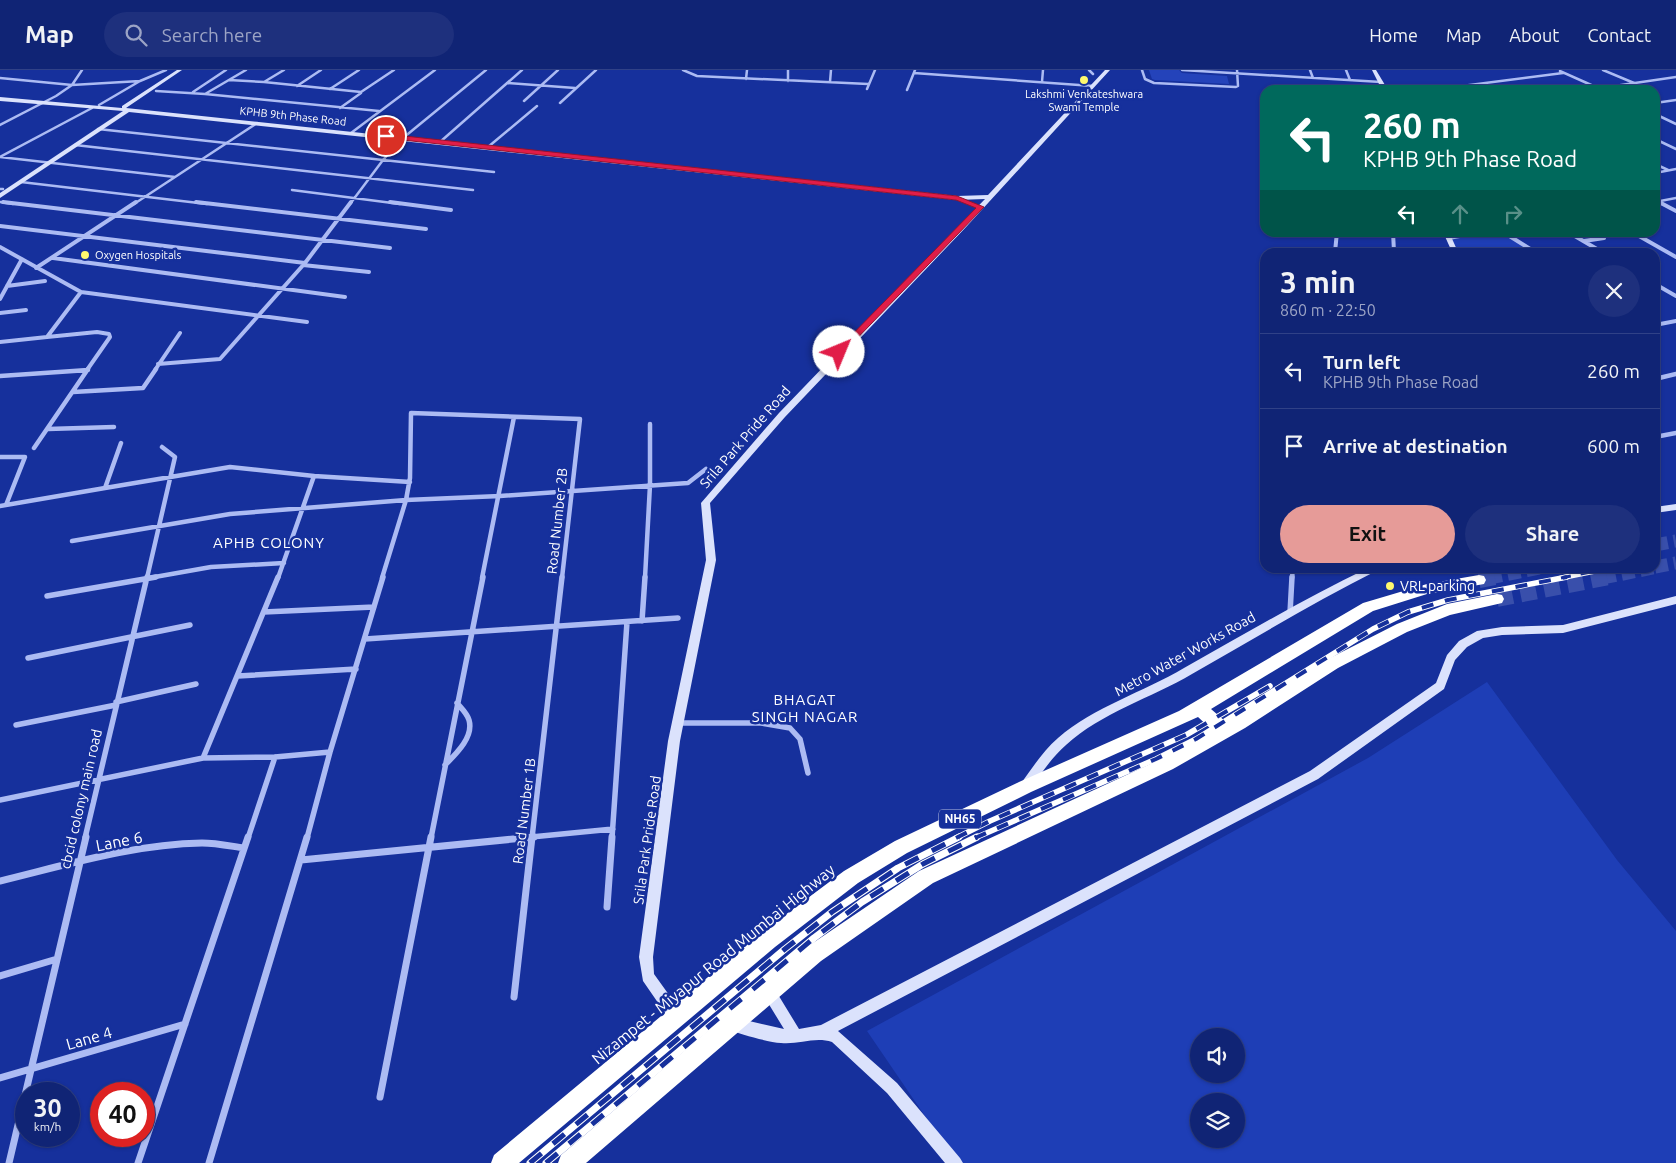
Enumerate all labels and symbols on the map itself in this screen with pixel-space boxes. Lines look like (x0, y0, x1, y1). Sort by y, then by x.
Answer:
marker: Lakshmi Venkateshwara Swami Temple (1078, 74, 1090, 86)
place label: Lakshmi Venkateshwara Swami Temple (1025, 88, 1143, 113)
street label: KPHB 9th Phase Road (239, 104, 347, 128)
pin (365, 115, 407, 157)
marker: Oxygen Hospitals (79, 249, 91, 261)
place label: Oxygen Hospitals (95, 249, 181, 261)
position arrow (812, 325, 864, 377)
street label: Srila Park Pride Road (696, 383, 794, 491)
street label: Road Number 2B (543, 467, 571, 575)
district label: APHB COLONY (213, 534, 325, 551)
place label: VRL parking (1400, 578, 1475, 594)
marker: VRL parking (1384, 580, 1396, 592)
street label: Metro Water Works Road (1112, 609, 1258, 699)
district label: BHAGAT SINGH NAGAR (752, 691, 858, 725)
street label: cbcid colony main road (57, 727, 105, 871)
street label: Road Number 1B (510, 757, 538, 865)
street label: Srila Park Pride Road (630, 775, 664, 905)
road number: NH65 (939, 810, 981, 829)
street label: Lane 6 (94, 828, 144, 854)
street label: Nizampet - Miyapur Road Mumbai Highway (588, 860, 838, 1068)
street label: Lane 4 (64, 1023, 114, 1053)
speed limit sign: 40 (90, 1082, 155, 1147)

